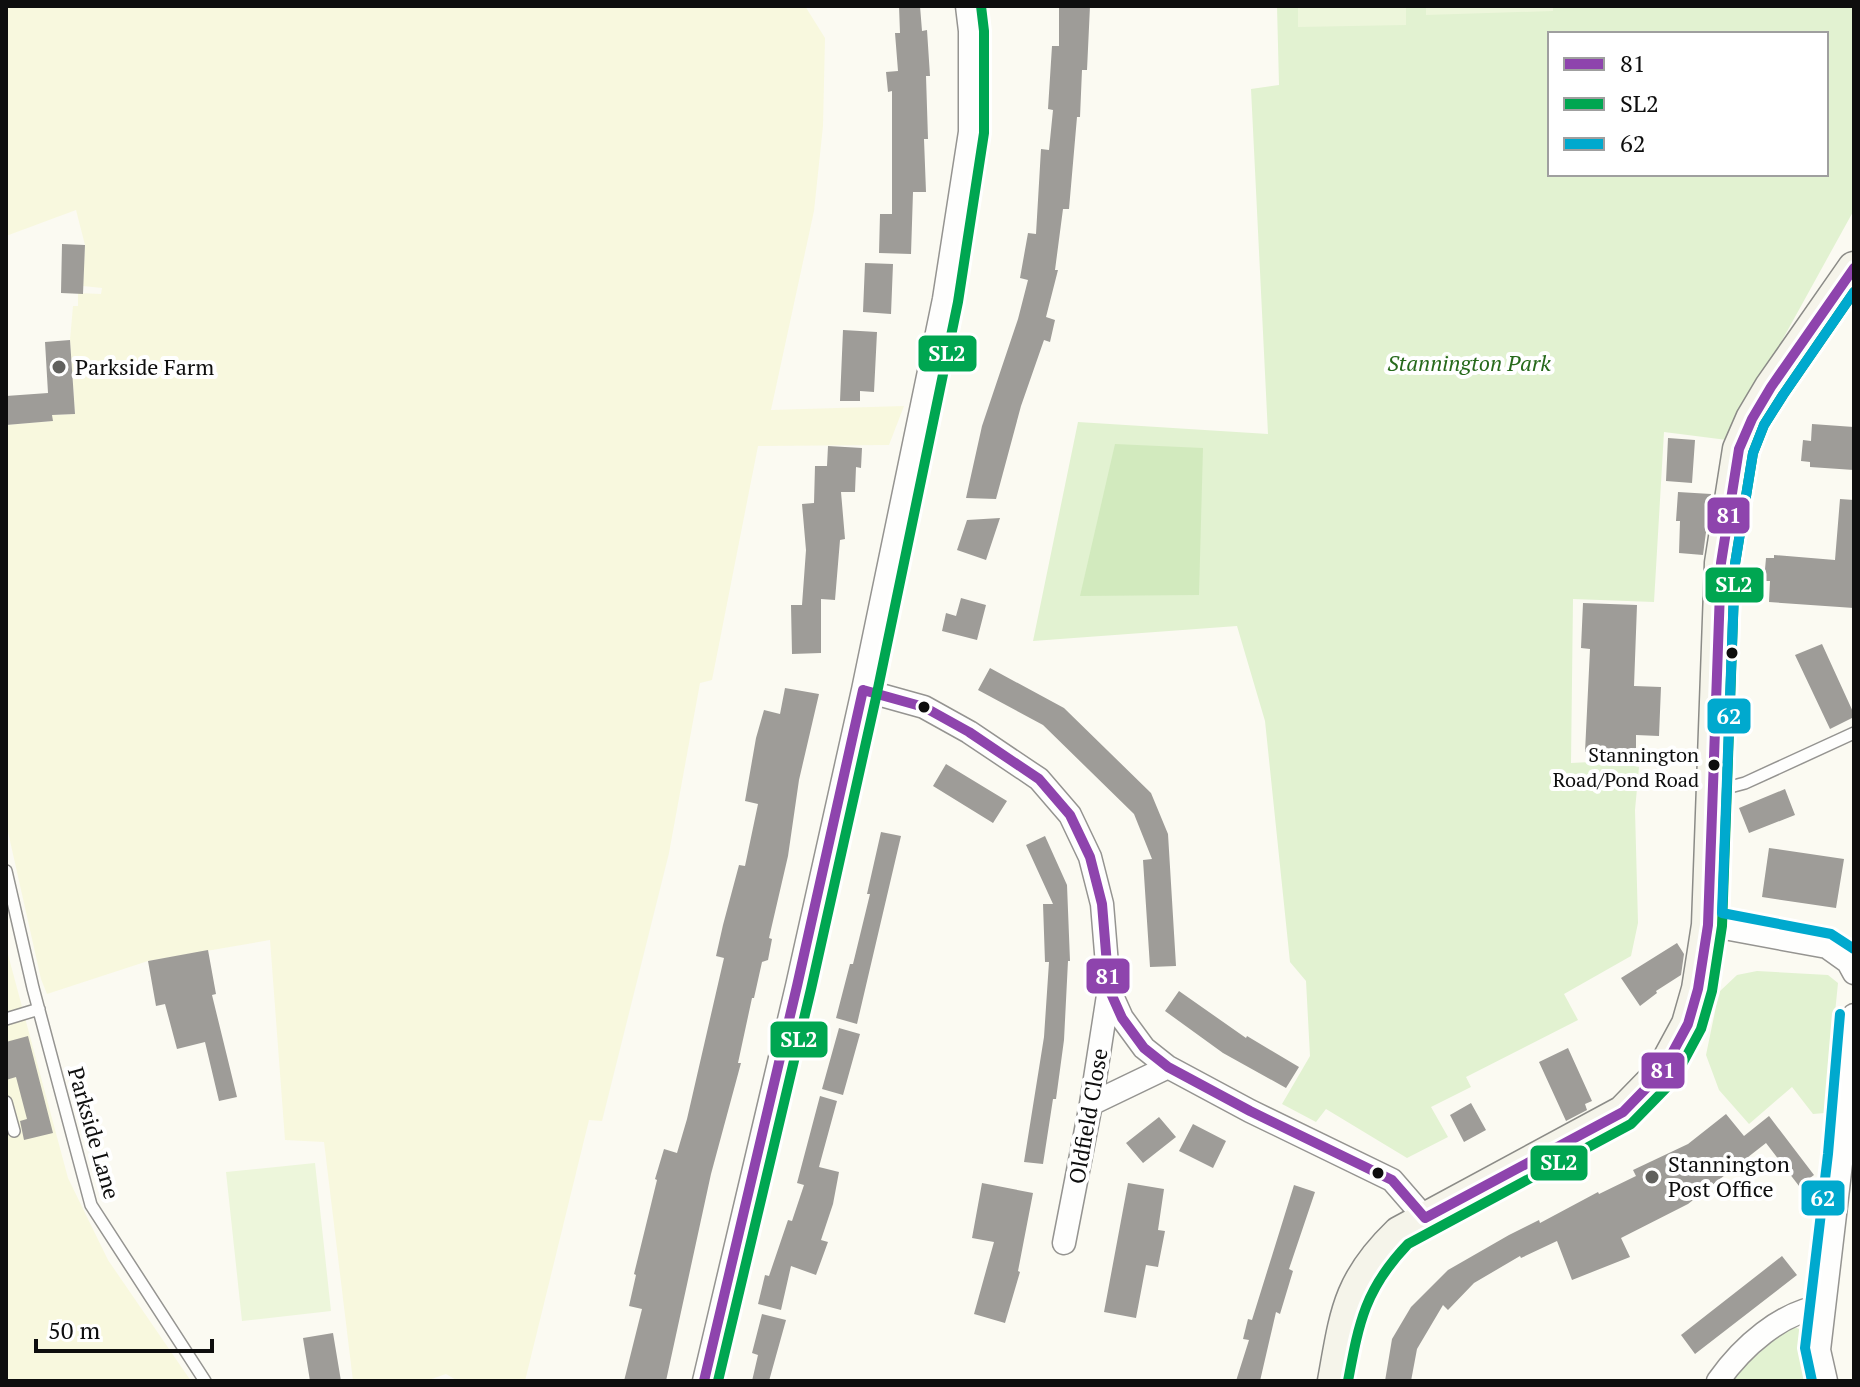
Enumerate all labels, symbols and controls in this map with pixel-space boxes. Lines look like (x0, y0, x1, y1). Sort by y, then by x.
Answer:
legend (1548, 32, 1828, 176)
text: 81 (1620, 47, 1646, 79)
text: SL2 (1620, 87, 1659, 119)
text: 62 (1620, 127, 1646, 159)
line badge: SL2 (917, 334, 978, 373)
text: SL2 (928, 338, 966, 367)
park label: Stannington Park (1387, 348, 1551, 377)
place label: Parkside Farm (75, 352, 214, 381)
marker: Parkside Farm (50, 358, 68, 376)
line badge: 81 (1706, 496, 1751, 535)
text: 81 (1717, 500, 1741, 529)
line badge: SL2 (1704, 566, 1765, 604)
text: SL2 (1715, 569, 1753, 598)
unlabelled marker (1724, 645, 1740, 661)
line badge: 62 (1706, 697, 1752, 735)
unlabelled marker (916, 699, 932, 715)
text: 62 (1717, 701, 1741, 730)
place label: Stannington Road/Pond Road (1553, 741, 1699, 793)
marker: Stannington Road/Pond Road (1706, 757, 1722, 773)
line badge: 81 (1085, 957, 1131, 995)
text: 81 (1096, 961, 1120, 990)
line badge: SL2 (769, 1020, 829, 1059)
text: SL2 (780, 1024, 818, 1053)
street label: Oldfield Close (1061, 1046, 1114, 1186)
line badge: 81 (1640, 1051, 1686, 1090)
text: 81 (1651, 1055, 1675, 1084)
street label: Parkside Lane (62, 1063, 127, 1202)
line badge: SL2 (1529, 1144, 1589, 1182)
text: SL2 (1540, 1147, 1578, 1176)
place label: Stannington Post Office (1668, 1149, 1790, 1203)
unlabelled marker (1370, 1165, 1386, 1181)
marker: Stannington Post Office (1643, 1168, 1661, 1186)
line badge: 62 (1800, 1179, 1846, 1217)
text: 62 (1811, 1183, 1835, 1212)
scale bar (36, 1303, 212, 1353)
text: 50 m (48, 1314, 100, 1346)

